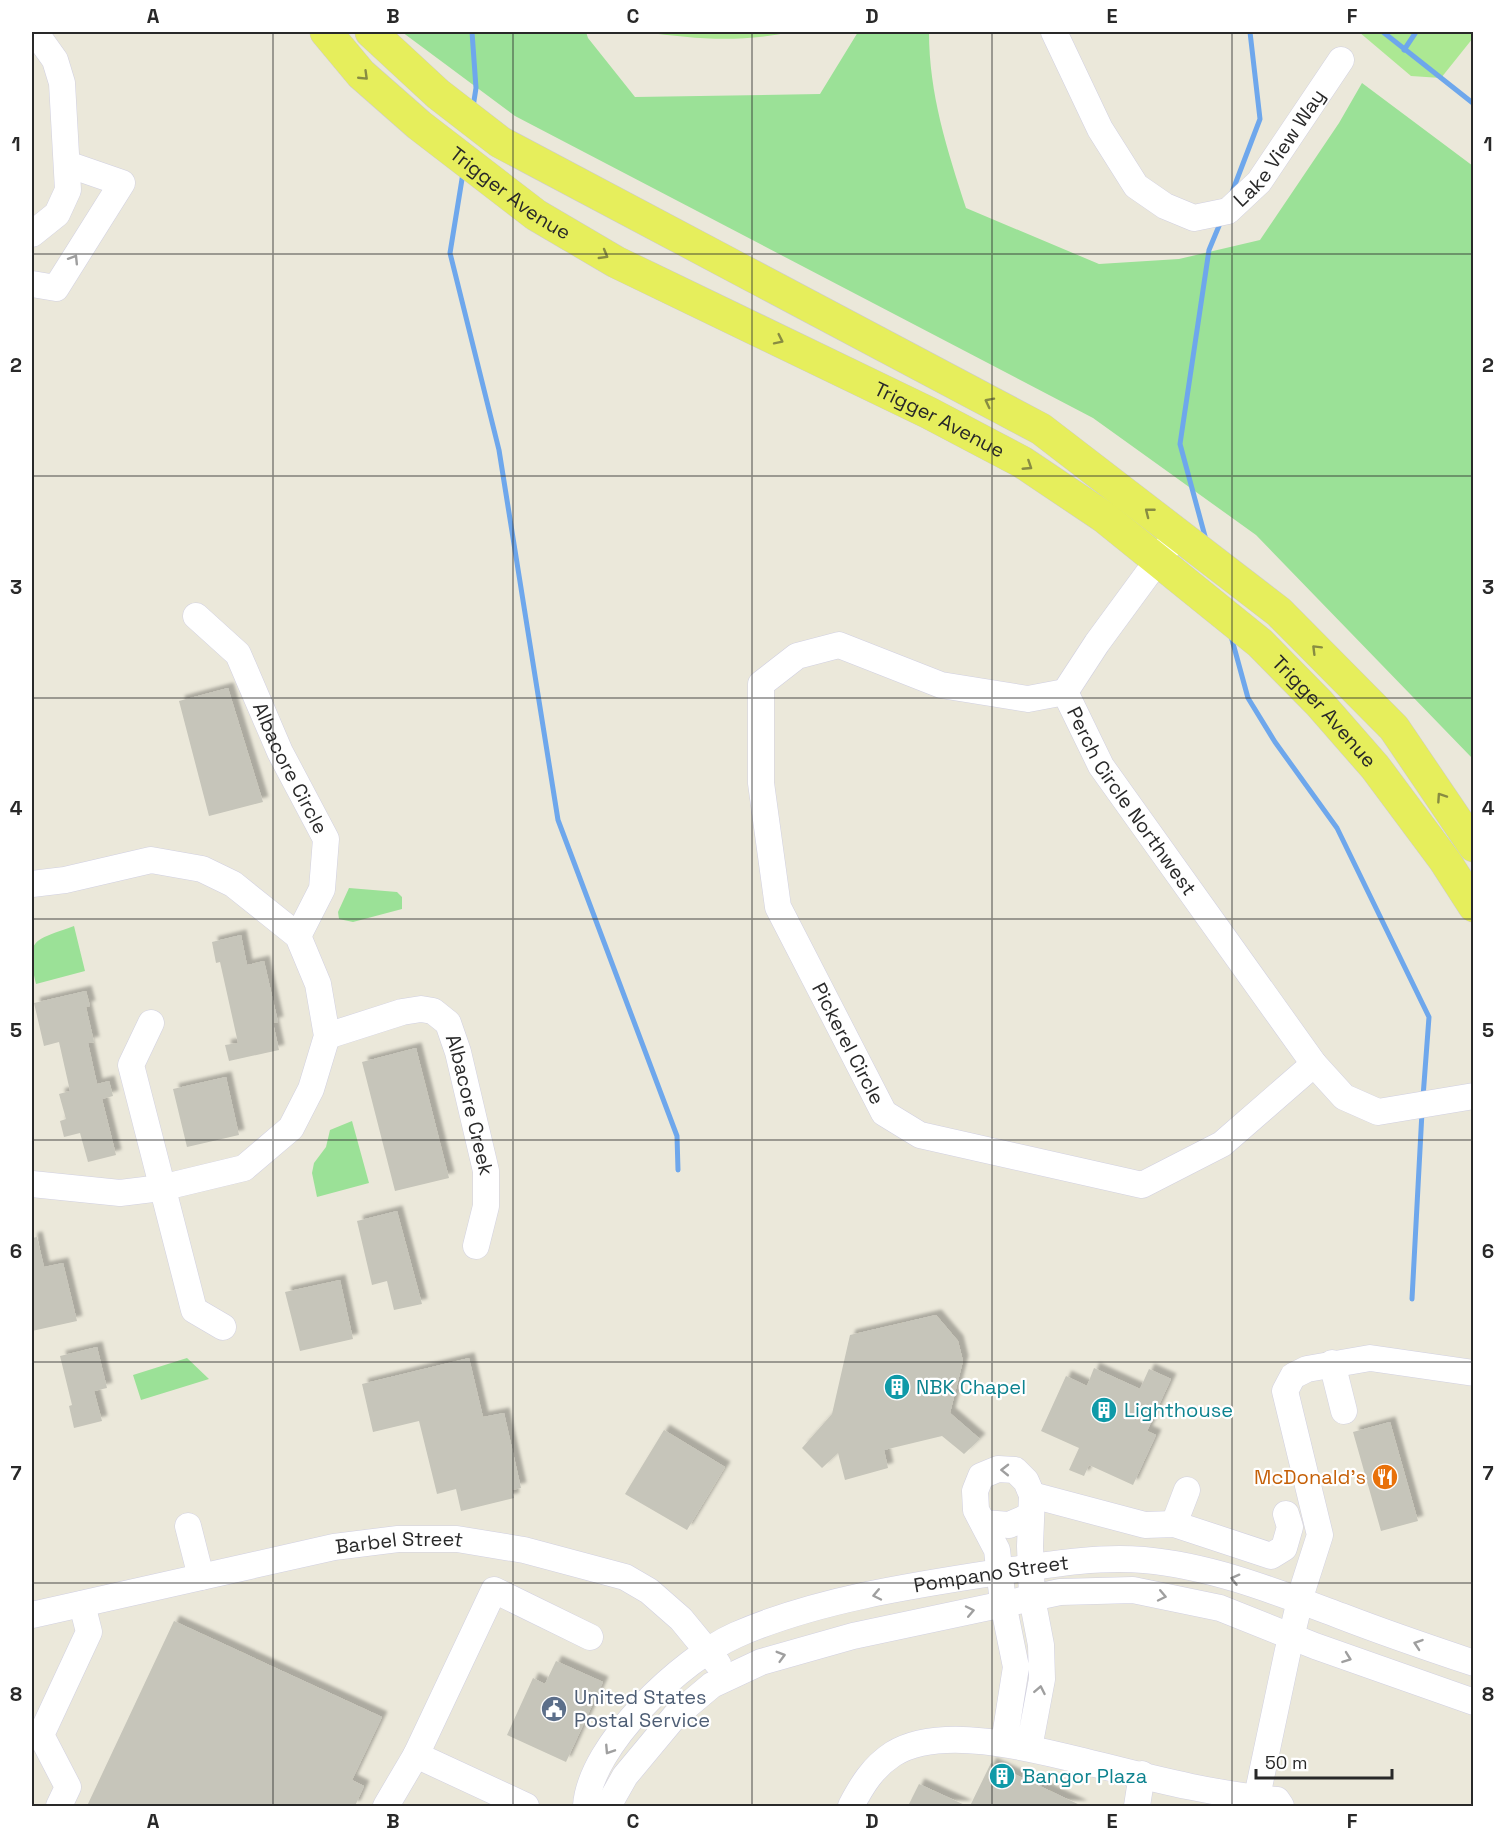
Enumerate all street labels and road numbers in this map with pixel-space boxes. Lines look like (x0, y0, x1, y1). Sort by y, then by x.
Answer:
street label: Lake View Way (1228, 84, 1331, 212)
street label: Trigger Avenue (445, 141, 575, 246)
street label: Trigger Avenue (870, 375, 1009, 464)
street label: Trigger Avenue (1266, 650, 1382, 773)
street label: Albacore Circle (247, 698, 334, 838)
street label: Perch Circle Northwest (1061, 702, 1202, 901)
street label: Pickerel Circle (806, 978, 890, 1109)
street label: Albacore Creek (440, 1030, 500, 1178)
street label: Barbel Street (334, 1526, 465, 1560)
street label: Pompano Street (912, 1549, 1070, 1599)

